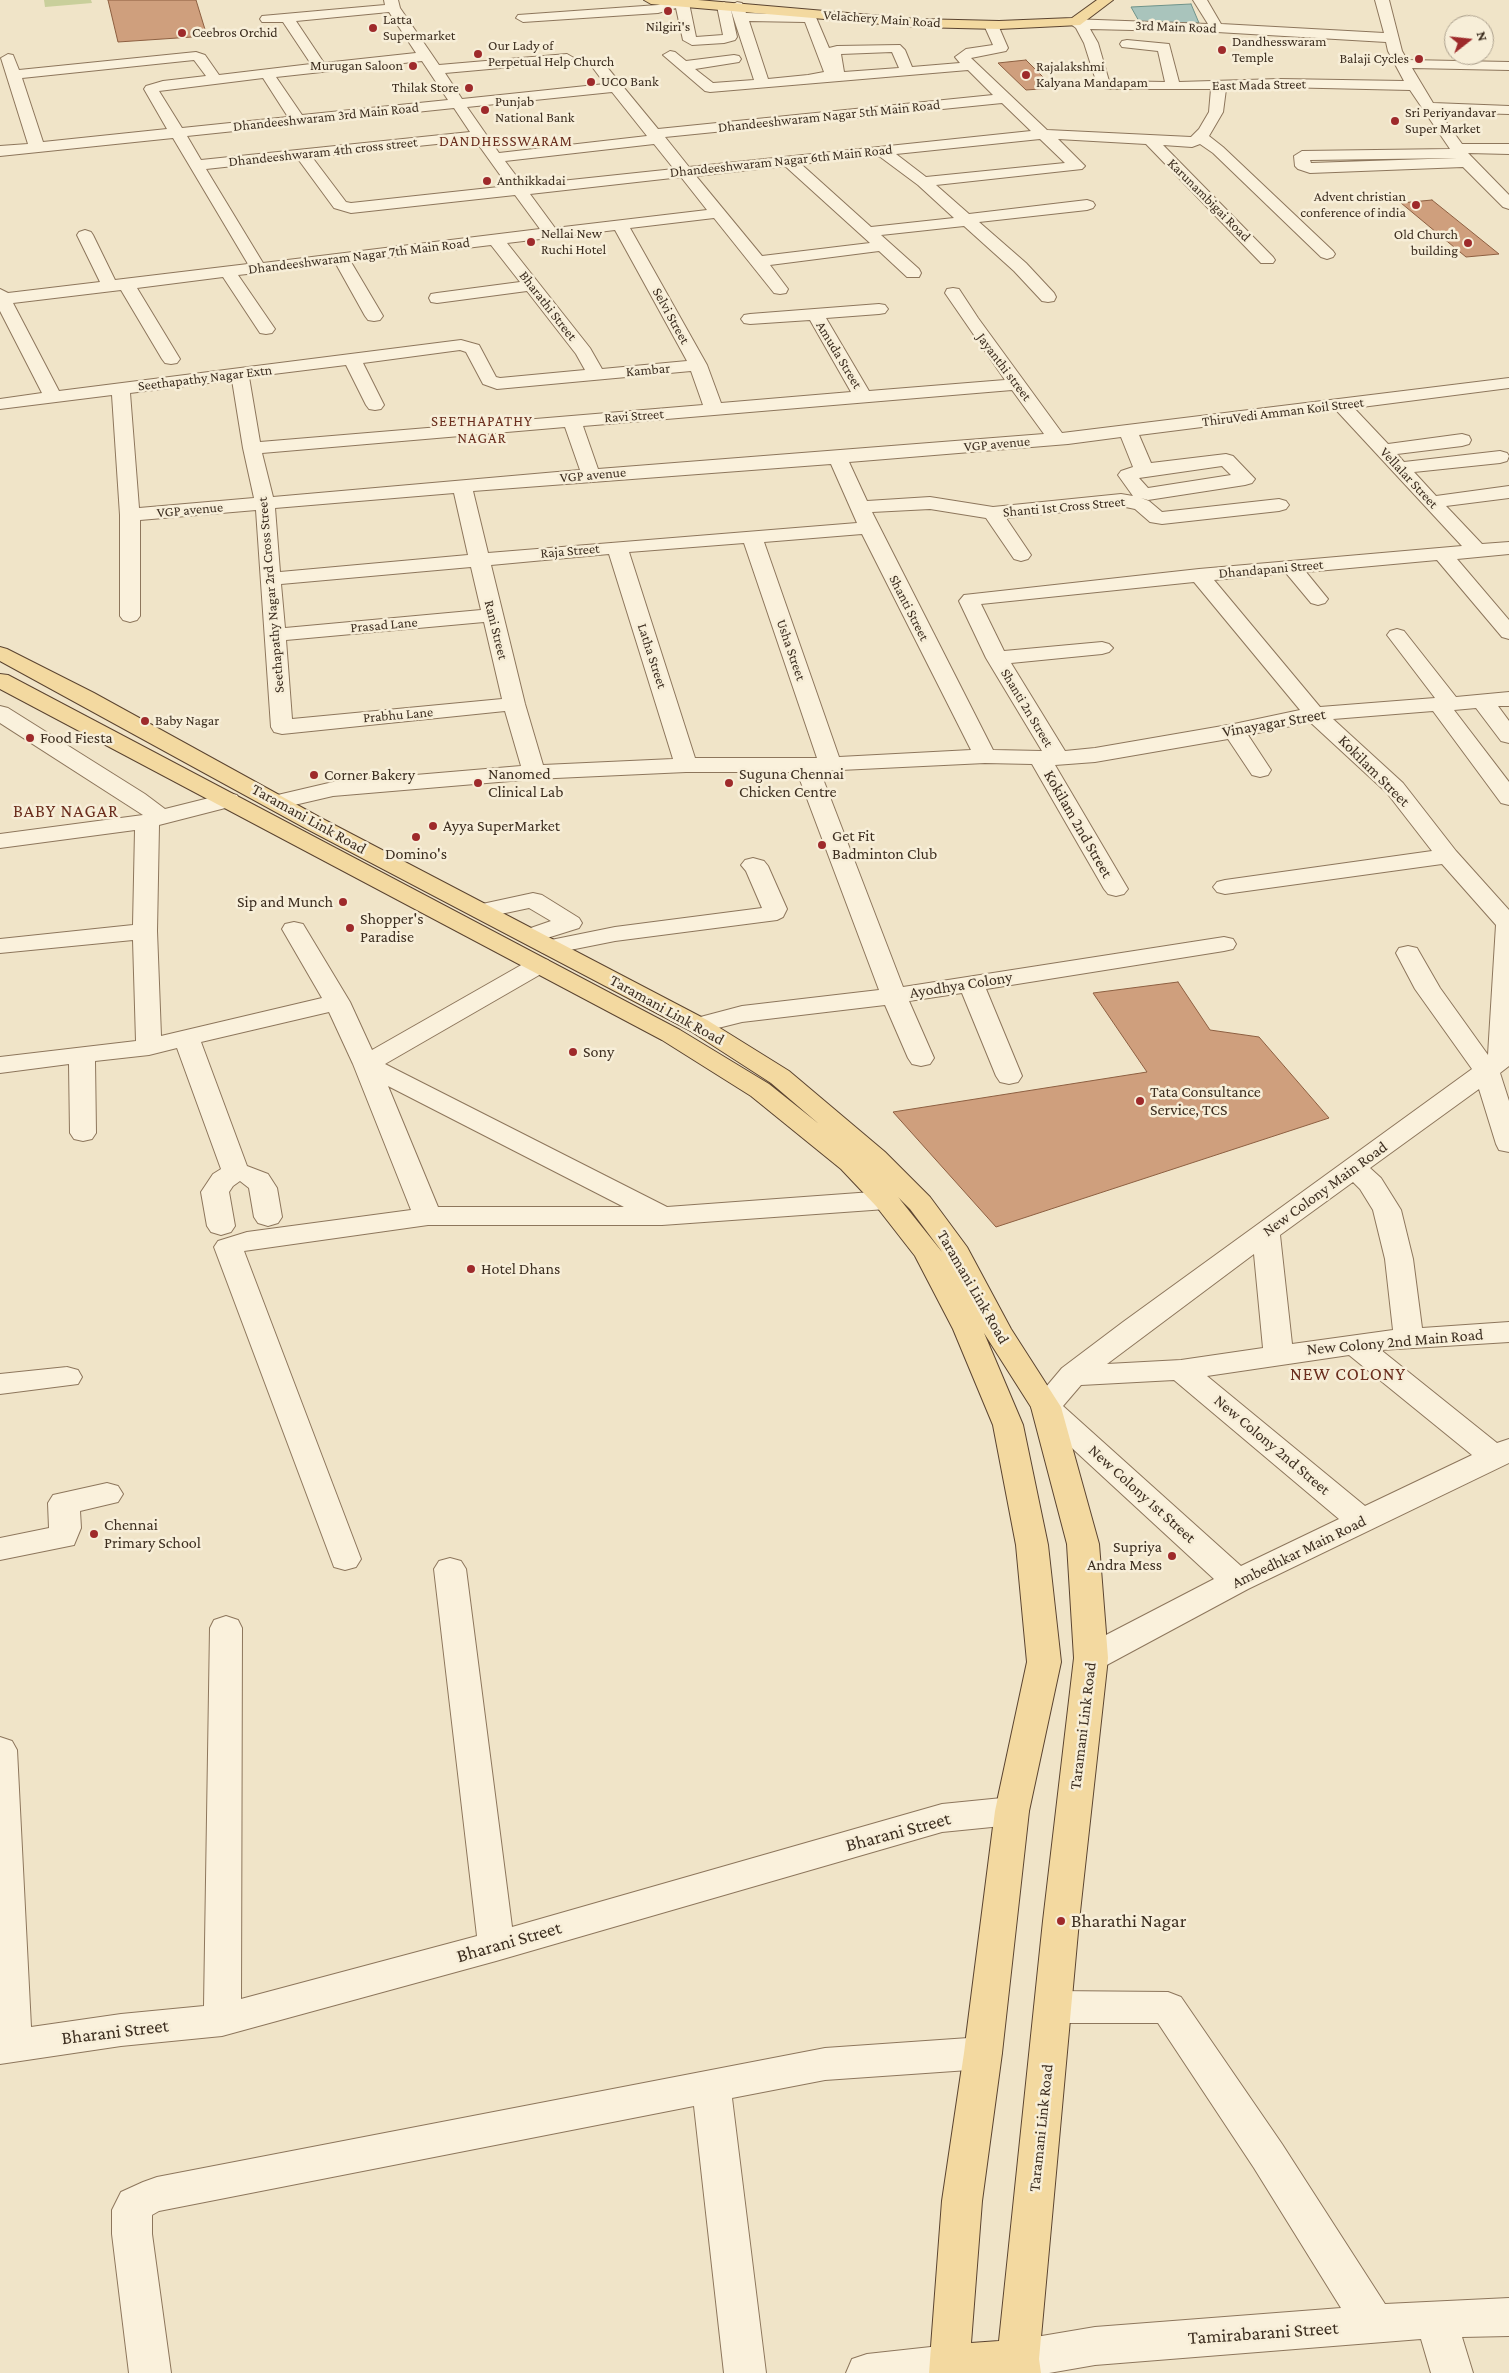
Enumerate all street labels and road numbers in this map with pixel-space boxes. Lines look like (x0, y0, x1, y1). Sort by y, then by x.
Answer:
street label: Velachery Main Road (823, 7, 941, 31)
street label: 3rd Main Road (1135, 17, 1217, 37)
street label: East Mada Street (1212, 76, 1306, 94)
street label: Dhandeeshwaram Nagar 5th Main Road (717, 96, 941, 136)
street label: Dhandeeshwaram 3rd Main Road (232, 99, 420, 135)
street label: Dhandeeshwaram 4th cross street (228, 134, 418, 170)
street label: Dhandeeshwaram Nagar 6th Main Road (669, 141, 893, 181)
street label: Karunambigai Road (1164, 155, 1254, 245)
street label: Dhandeeshwaram Nagar 7th Main Road (247, 234, 471, 278)
street label: Bharathi Street (515, 268, 581, 344)
street label: Selvi Street (649, 285, 693, 347)
street label: Amuda Street (812, 318, 866, 392)
street label: Jayanthi street (973, 330, 1035, 404)
street label: Kambar (625, 360, 671, 380)
street label: Seethapathy Nagar Extn (137, 361, 273, 395)
street label: ThiruVedi Amman Koil Street (1201, 394, 1365, 430)
street label: Ravi Street (604, 406, 664, 426)
street label: VGP avenue (963, 433, 1031, 455)
street label: Vellalar Street (1376, 444, 1442, 512)
street label: VGP avenue (559, 464, 627, 486)
street label: Shanti 1st Cross Street (1002, 493, 1126, 521)
street label: Seethapathy Nagar 2rd Cross Street (254, 496, 288, 694)
street label: VGP avenue (156, 499, 224, 521)
street label: Raja Street (540, 540, 600, 562)
street label: Dhandapani Street (1218, 556, 1324, 582)
street label: Shanti Street (885, 572, 933, 644)
street label: Rani Street (481, 598, 511, 662)
street label: Prasad Lane (350, 614, 418, 636)
street label: Usha Street (773, 617, 809, 683)
street label: Latha Street (634, 621, 670, 691)
street label: Shanti 2n Street (997, 666, 1057, 750)
street label: Prabhu Lane (362, 704, 434, 726)
street label: Vinayagar Street (1221, 704, 1327, 742)
street label: Kokilam Street (1334, 731, 1414, 811)
street label: Kokilam 2nd Street (1039, 767, 1117, 881)
street label: Taramani Link Road (248, 780, 370, 858)
street label: Ayodhya Colony (908, 967, 1014, 1003)
street label: Taramani Link Road (606, 971, 728, 1049)
street label: New Colony Main Road (1259, 1137, 1391, 1241)
street label: Taramani Link Road (933, 1227, 1013, 1347)
street label: New Colony 2nd Main Road (1306, 1325, 1484, 1359)
street label: New Colony 2nd Street (1210, 1391, 1334, 1499)
street label: New Colony 1st Street (1084, 1441, 1200, 1547)
street label: Ambedhkar Main Road (1229, 1511, 1369, 1593)
street label: Taramani Link Road (1066, 1661, 1100, 1791)
street label: Bharani Street (843, 1807, 953, 1857)
street label: Bharani Street (454, 1916, 564, 1968)
street label: Bharani Street (60, 2014, 170, 2050)
street label: Taramani Link Road (1025, 2063, 1057, 2193)
street label: Tamirabarani Street (1187, 2316, 1339, 2350)

